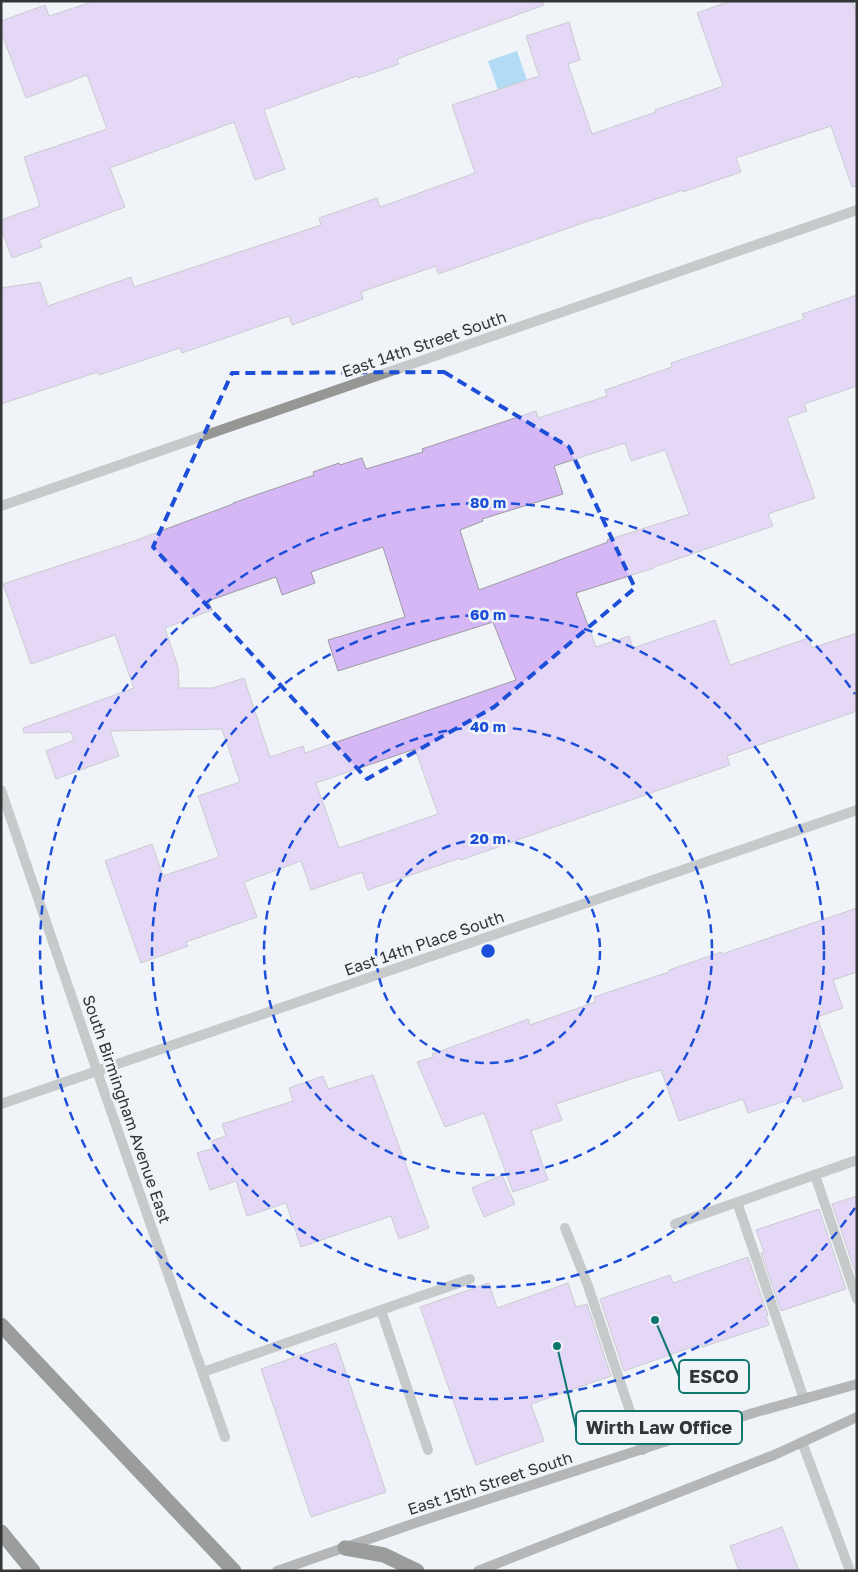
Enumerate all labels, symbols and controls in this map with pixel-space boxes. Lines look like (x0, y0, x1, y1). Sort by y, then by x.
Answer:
street label: East 14th Street South (339, 306, 509, 382)
text: 80 m (470, 493, 506, 511)
text: 60 m (470, 605, 506, 623)
text: 40 m (470, 717, 506, 735)
text: 20 m (470, 829, 506, 847)
street label: East 14th Place South (341, 906, 507, 980)
centre of rings (479, 942, 497, 960)
street label: South Birmingham Avenue East (78, 992, 176, 1226)
callout: ESCO (679, 1360, 749, 1393)
text: ESCO (689, 1365, 739, 1387)
callout: Wirth Law Office (576, 1411, 742, 1444)
text: Wirth Law Office (586, 1416, 733, 1438)
street label: East 15th Street South (405, 1447, 575, 1519)

